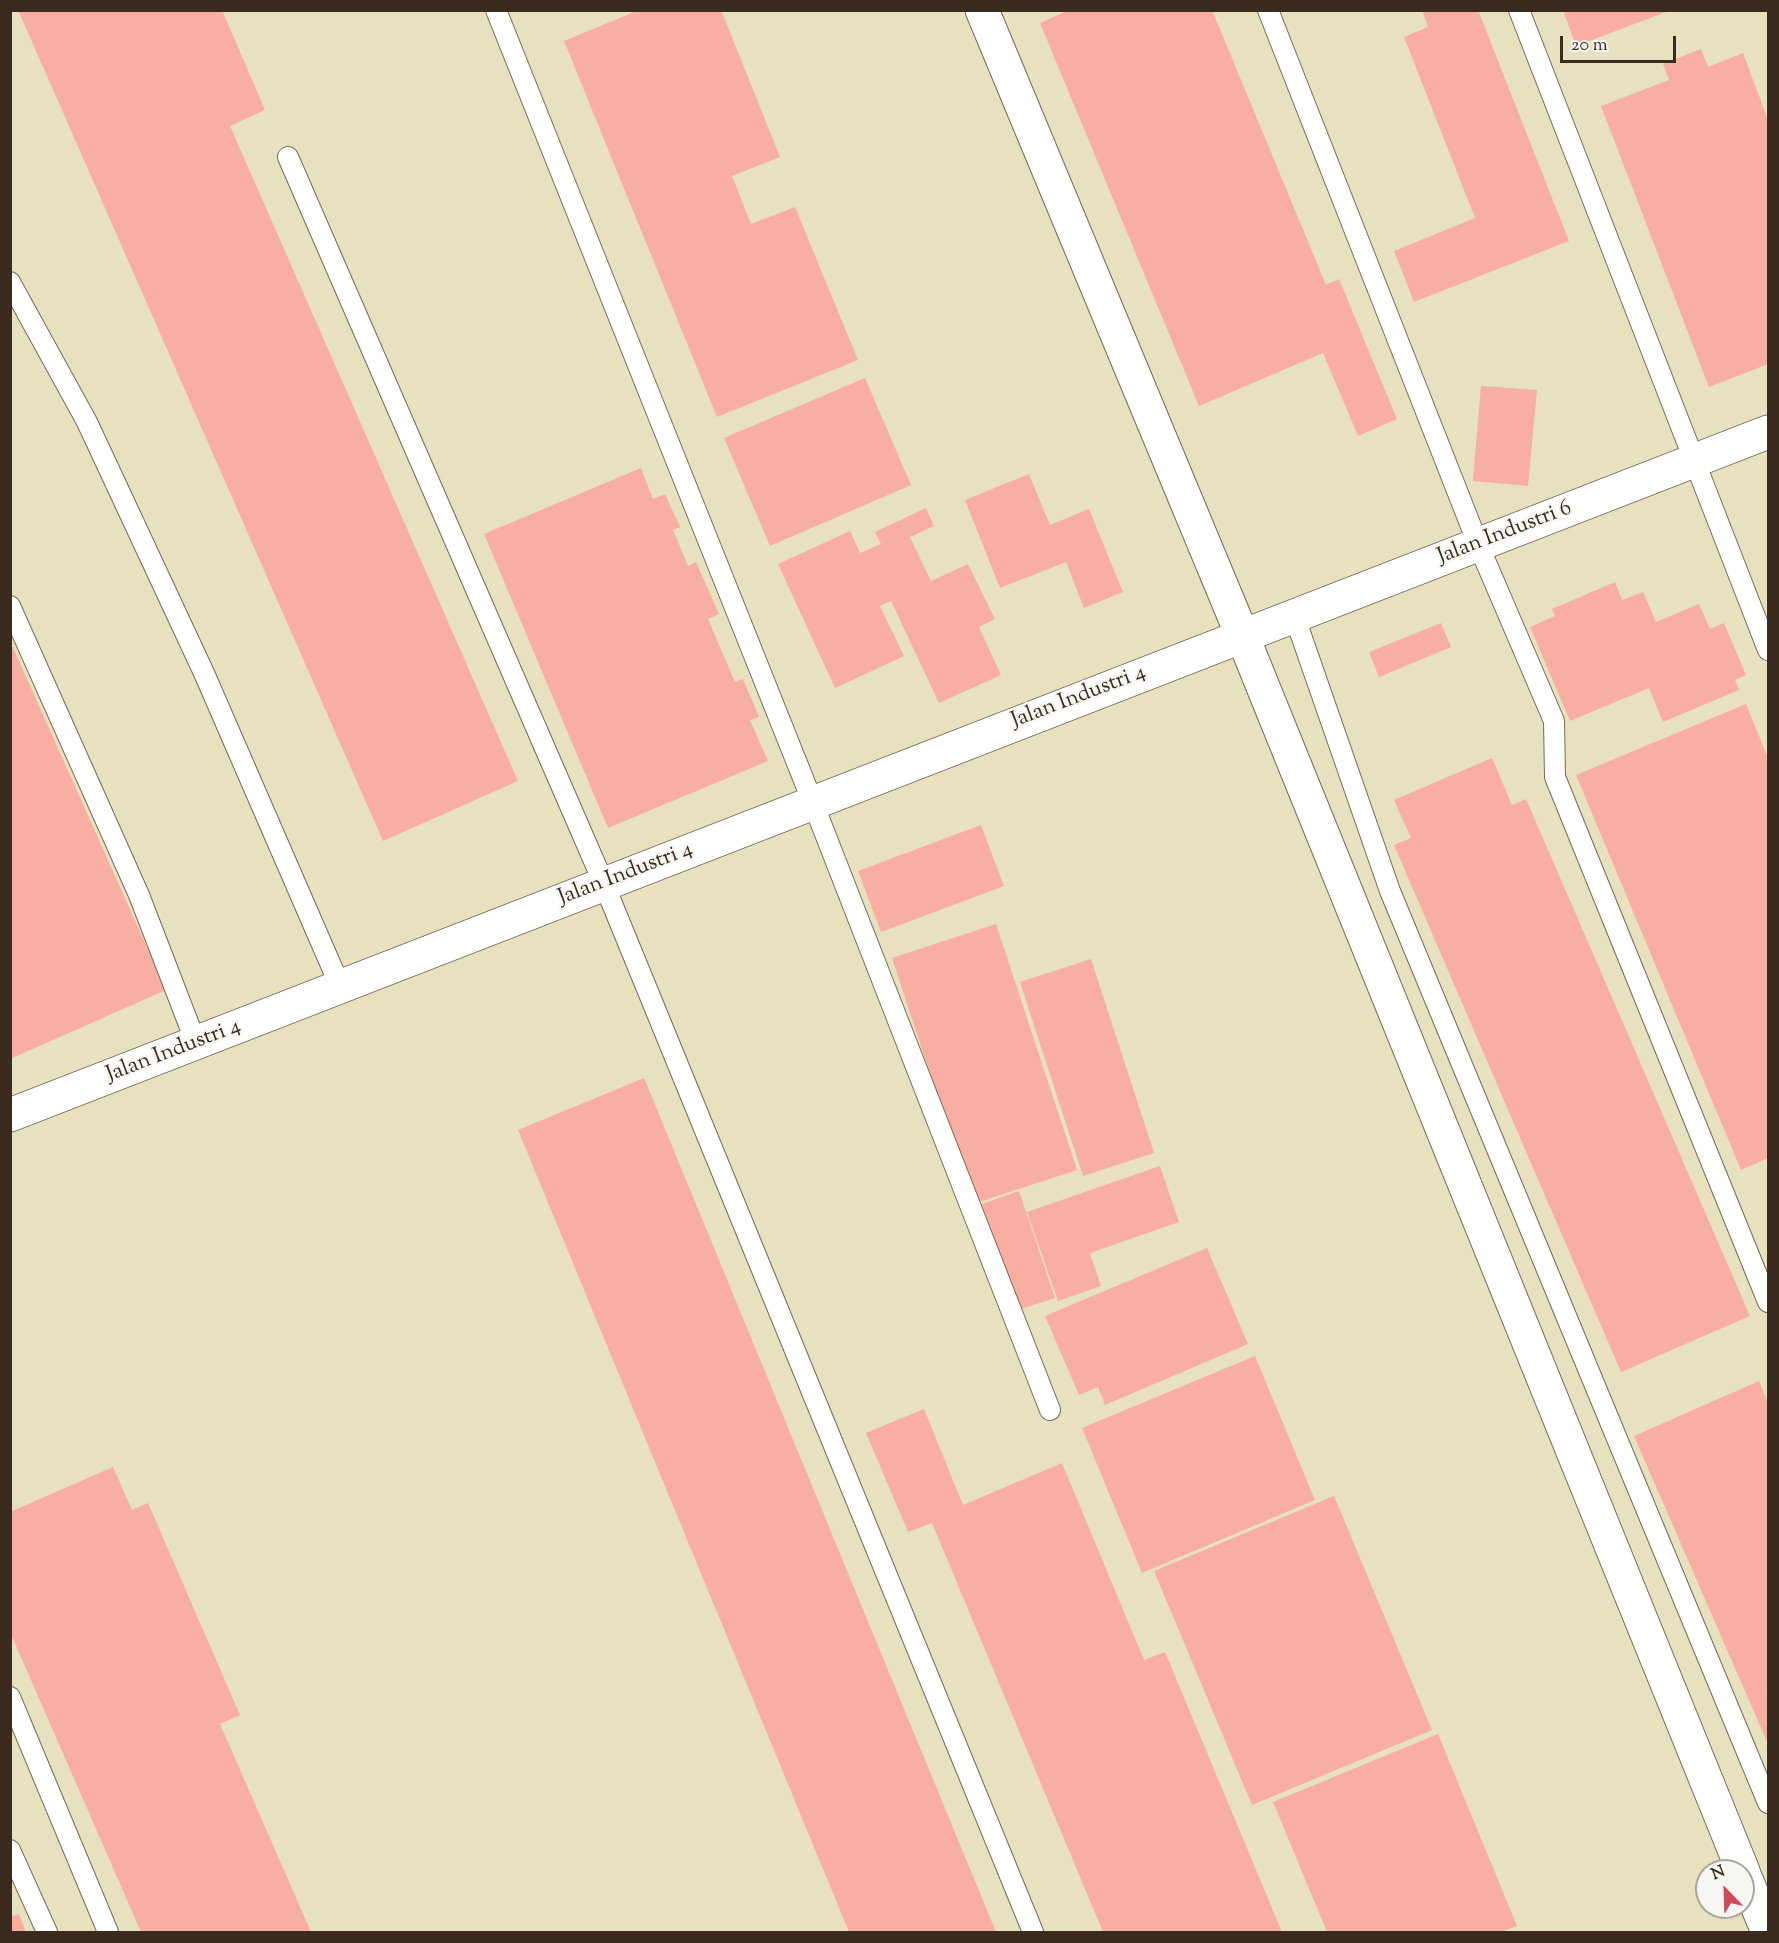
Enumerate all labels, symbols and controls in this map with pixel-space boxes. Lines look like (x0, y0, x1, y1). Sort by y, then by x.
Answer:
scale bar (1563, 24, 1678, 62)
text: 20 m (1571, 33, 1608, 59)
street label: Jalan Industri 6 (1434, 496, 1576, 572)
street label: Jalan Industri 4 (1008, 660, 1150, 736)
street label: Jalan Industri 4 (555, 837, 697, 913)
street label: Jalan Industri 4 (103, 1014, 245, 1090)
north arrow (1695, 1859, 1755, 1919)
text: N (1708, 1861, 1729, 1887)

